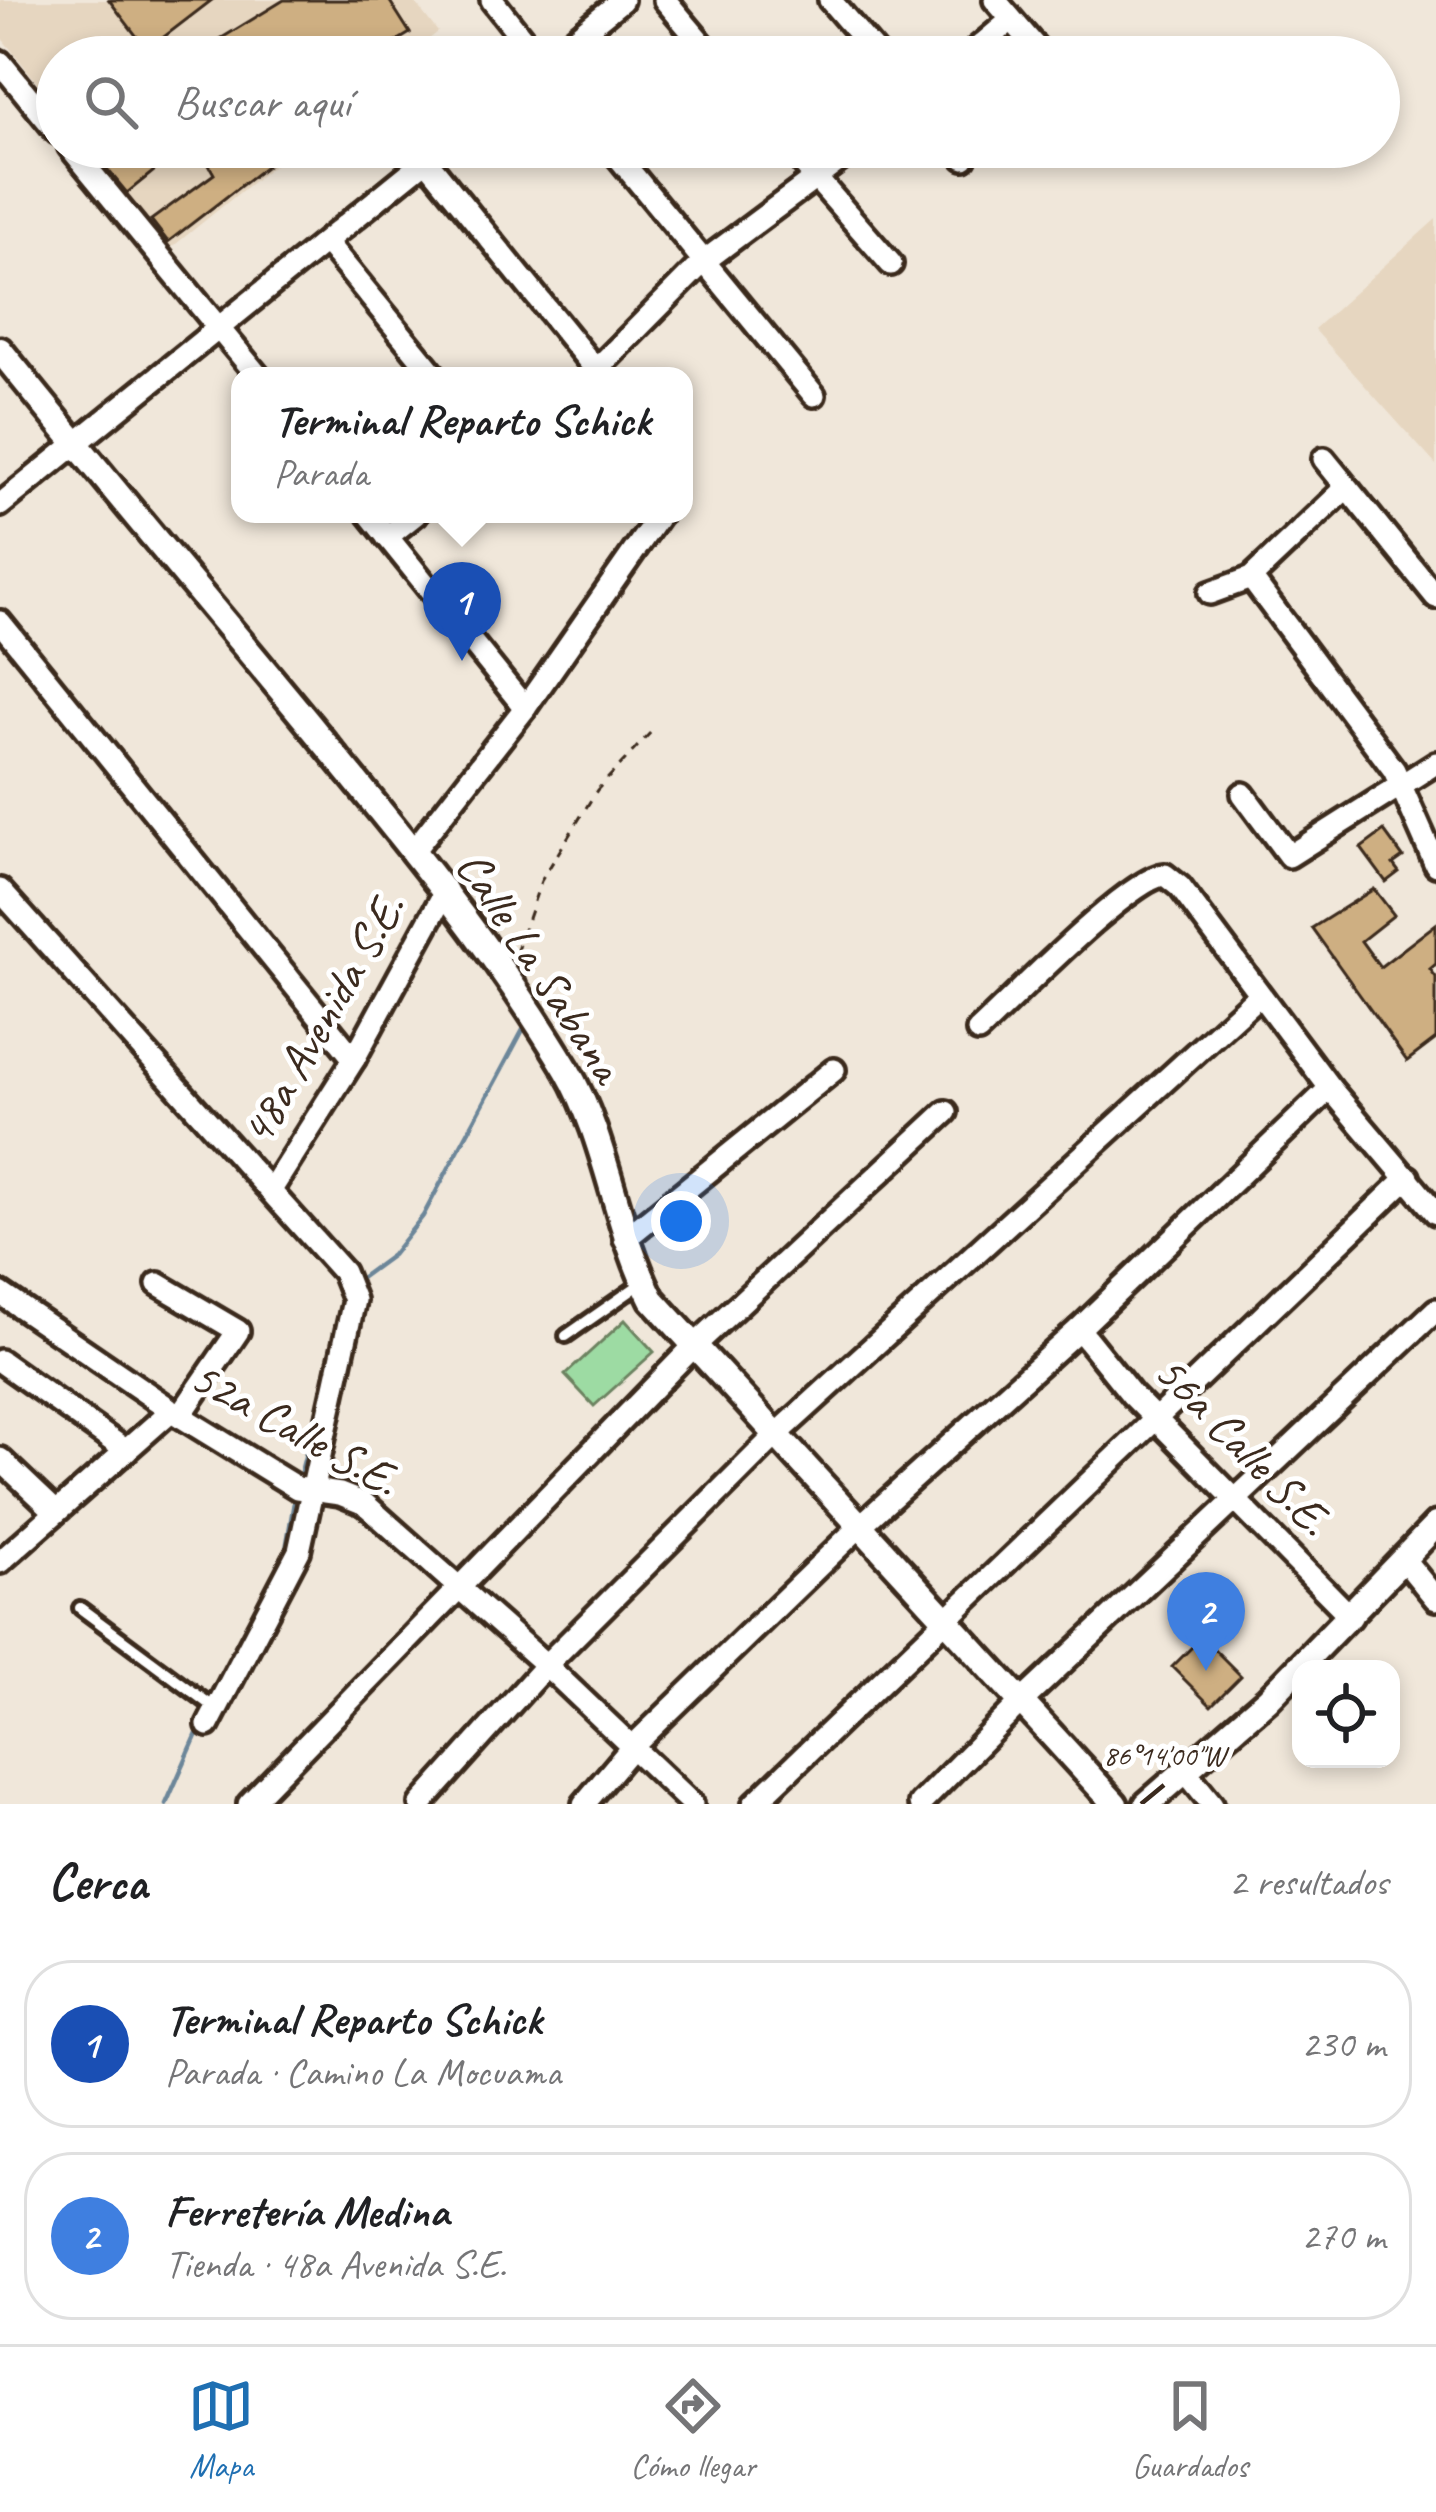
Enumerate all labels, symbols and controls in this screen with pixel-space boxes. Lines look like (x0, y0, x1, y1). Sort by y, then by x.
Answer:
search box (36, 36, 1400, 168)
icon: search (78, 69, 144, 135)
text: Buscar aquí (174, 74, 350, 131)
popup (231, 367, 693, 523)
text: Terminal Reparto Schick (274, 392, 650, 449)
text: Parada (274, 449, 368, 498)
pin: 1 (423, 562, 501, 661)
street label: Calle La Sabana (443, 839, 639, 1096)
street label: 48a Avenida S.E. (226, 882, 418, 1156)
your location (651, 1191, 711, 1251)
street label: 56a Calle S.E. (1142, 1342, 1344, 1549)
street label: 52a Calle S.E. (180, 1346, 410, 1510)
pin: 2 (1167, 1572, 1245, 1671)
map controls (1292, 1660, 1400, 1768)
button: locate (1292, 1660, 1400, 1768)
text: 86°14'00"W (1103, 1736, 1230, 1774)
text: Cerca (48, 1850, 147, 1914)
text: 2 resultados (1229, 1858, 1388, 1907)
text: Terminal Reparto Schick (165, 1991, 542, 2048)
text: 1 (81, 2020, 99, 2069)
text: 230 m (1301, 2020, 1385, 2069)
text: Parada · Camino La Mocuama (165, 2048, 561, 2097)
text: Ferretería Medina (165, 2183, 449, 2240)
text: 2 (81, 2212, 99, 2261)
text: 270 m (1301, 2212, 1385, 2261)
text: Tienda · 48a Avenida S.E. (165, 2240, 506, 2289)
tab: Mapa (188, 2373, 254, 2487)
tab: Cómo llegar (631, 2373, 756, 2487)
tab: Guardados (1132, 2373, 1248, 2487)

